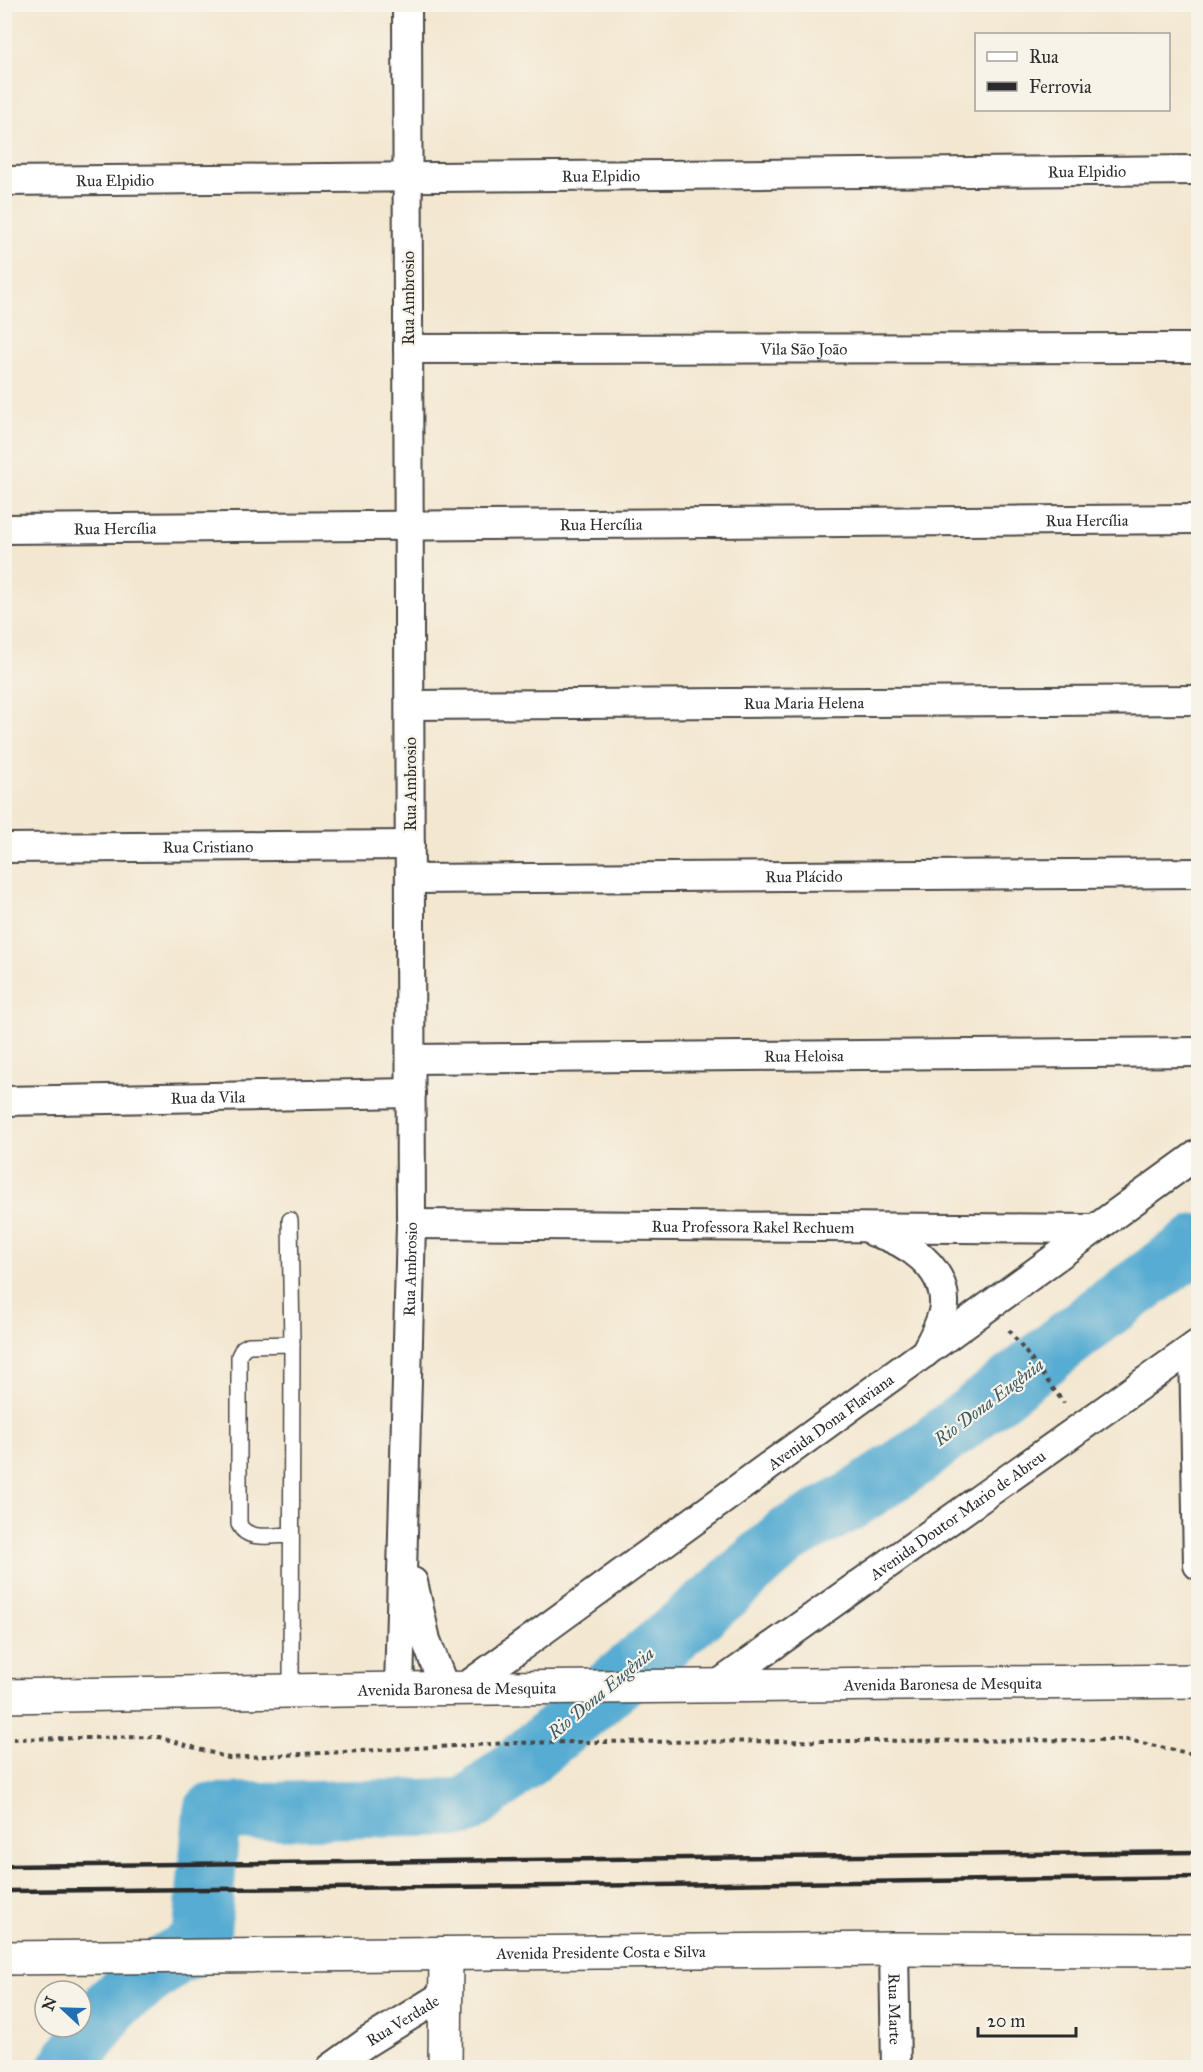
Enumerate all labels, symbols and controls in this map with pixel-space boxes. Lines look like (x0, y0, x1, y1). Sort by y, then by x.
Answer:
legend (975, 33, 1170, 111)
text: Rua (1029, 46, 1059, 68)
text: Ferrovia (1029, 76, 1092, 98)
street label: Rua Elpidio (1048, 161, 1126, 181)
street label: Rua Elpidio (562, 166, 640, 185)
street label: Rua Elpidio (76, 170, 154, 190)
street label: Rua Ambrosio (399, 251, 418, 345)
street label: Vila São João (759, 339, 848, 359)
street label: Rua Hercília (1045, 510, 1129, 530)
street label: Rua Hercília (560, 514, 643, 534)
street label: Rua Hercília (74, 518, 157, 538)
street label: Rua Maria Helena (744, 693, 865, 712)
street label: Rua Ambrosio (401, 737, 420, 831)
street label: Rua Cristiano (163, 837, 253, 856)
street label: Rua Plácido (765, 866, 843, 886)
street label: Rua Heloisa (764, 1046, 844, 1065)
street label: Rua da Vila (170, 1087, 246, 1107)
street label: Rua Professora Rakel Rechuem (652, 1216, 855, 1237)
street label: Rua Ambrosio (399, 1222, 421, 1316)
water label: Rio Dona Eugênia (929, 1353, 1048, 1451)
street label: Avenida Dona Flaviana (763, 1369, 897, 1474)
street label: Avenida Doutor Mario de Abreu (865, 1446, 1049, 1584)
water label: Rio Dona Eugênia (543, 1642, 659, 1744)
street label: Avenida Baronesa de Mesquita (843, 1673, 1042, 1694)
street label: Avenida Baronesa de Mesquita (357, 1678, 556, 1699)
street label: Avenida Presidente Costa e Silva (495, 1941, 706, 1963)
street label: Rua Marte (885, 1973, 905, 2045)
north arrow (33, 1979, 93, 2039)
street label: Rua Verdade (363, 1990, 443, 2050)
text: N (38, 1993, 61, 2013)
scale bar (978, 2000, 1076, 2038)
text: 20 m (987, 2010, 1025, 2032)

